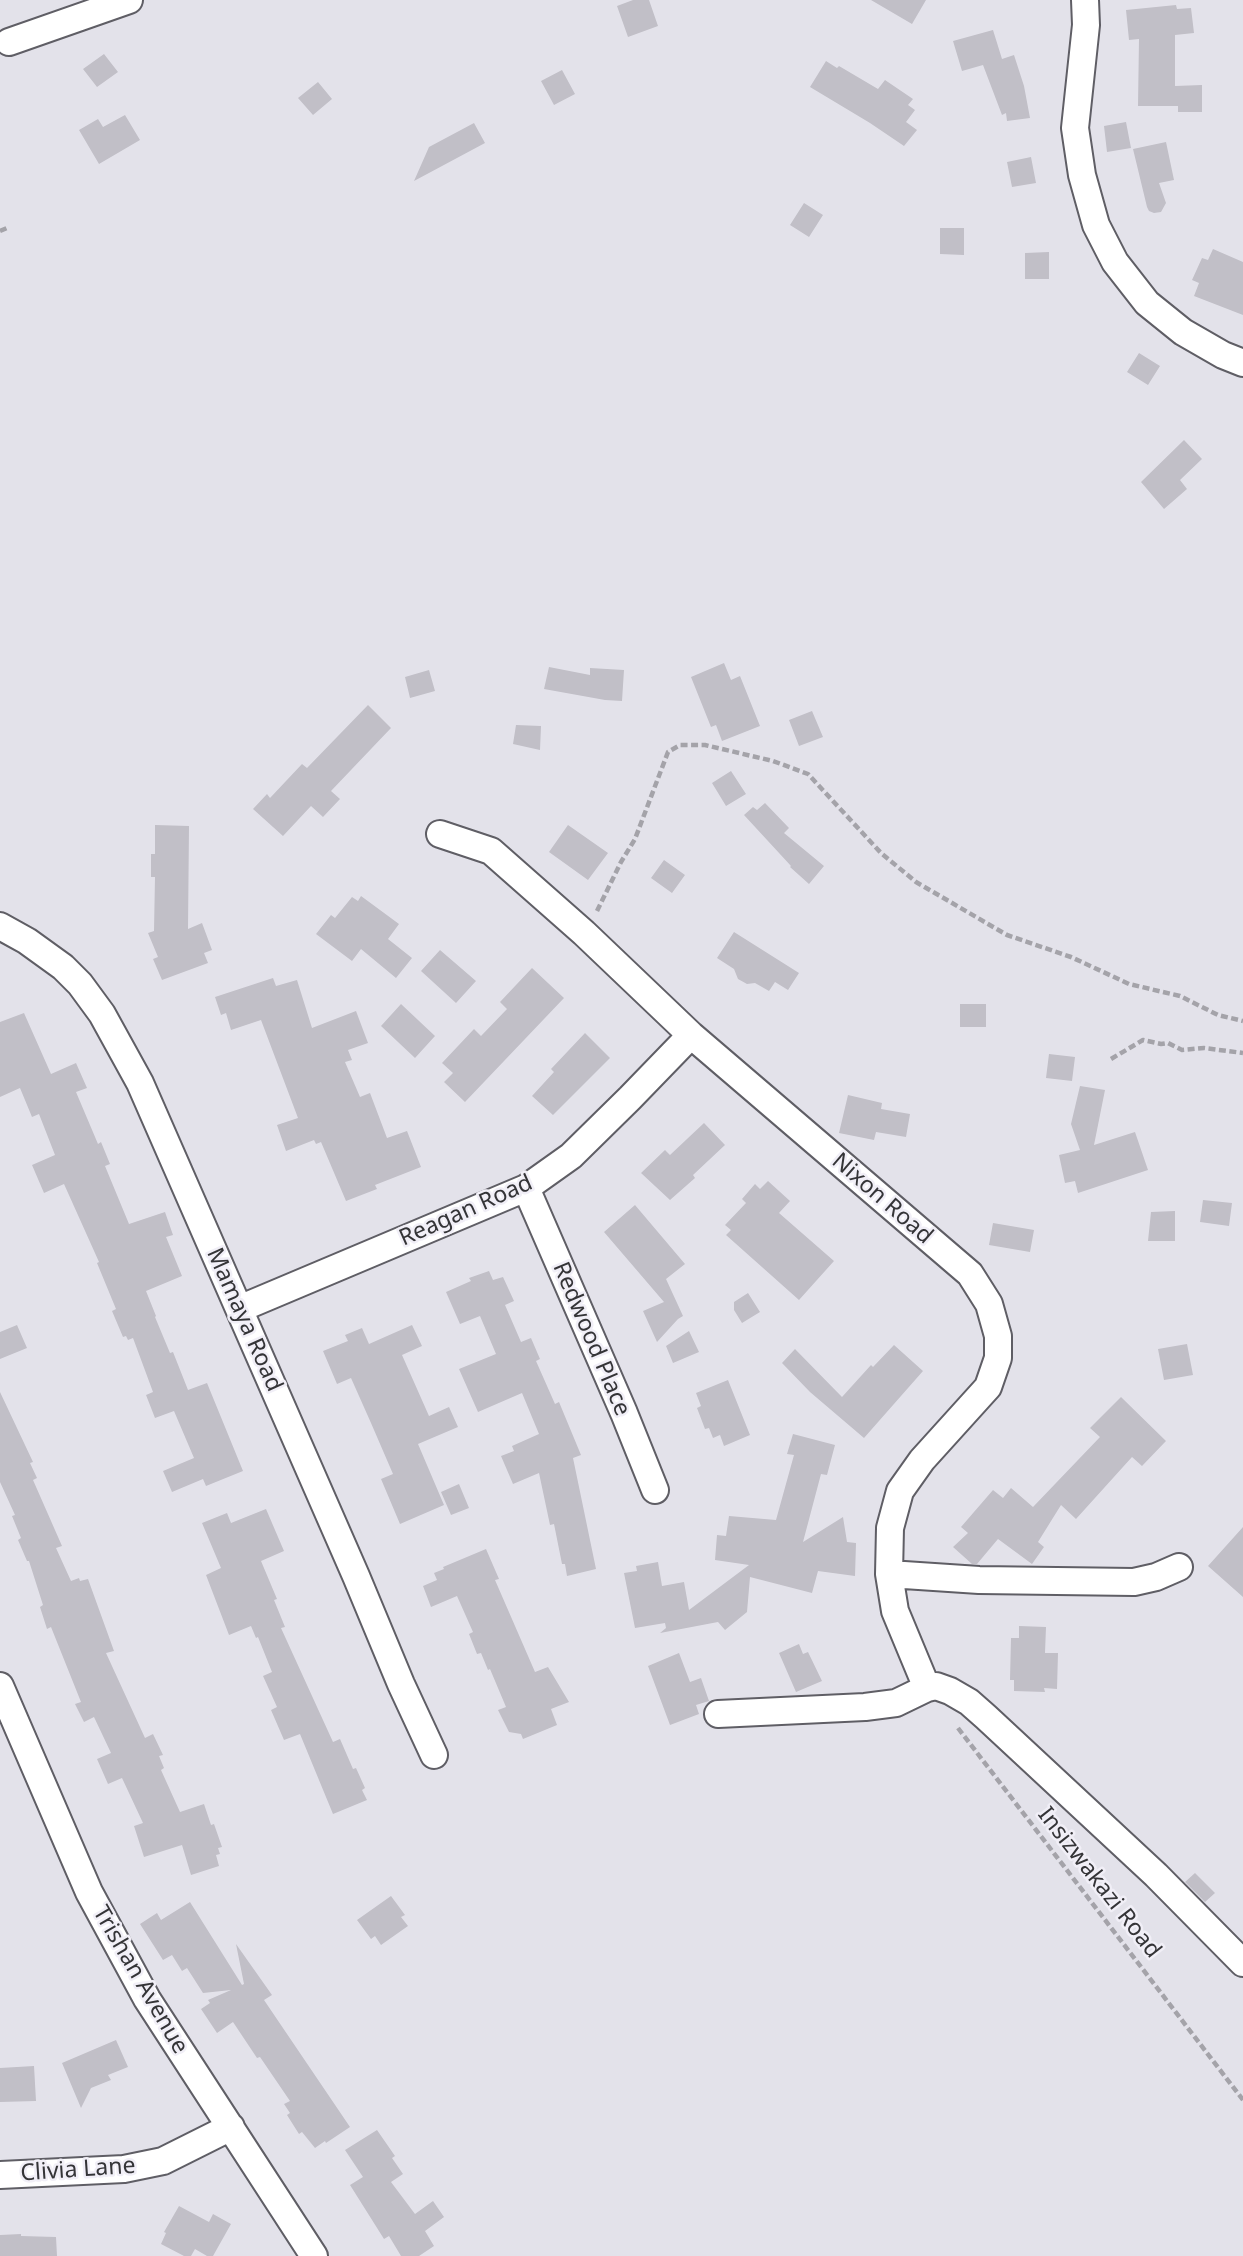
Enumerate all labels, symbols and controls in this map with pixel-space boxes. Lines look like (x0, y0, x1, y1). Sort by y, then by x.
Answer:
street label: Nixon Road (826, 1148, 938, 1250)
street label: Reagan Road (395, 1169, 537, 1253)
street label: Mamaya Road (200, 1244, 288, 1396)
street label: Redwood Place (546, 1258, 636, 1420)
street label: Insizwakazi Road (1032, 1802, 1166, 1964)
street label: Trishan Avenue (87, 1901, 193, 2059)
street label: Clivia Lane (20, 2152, 136, 2188)

